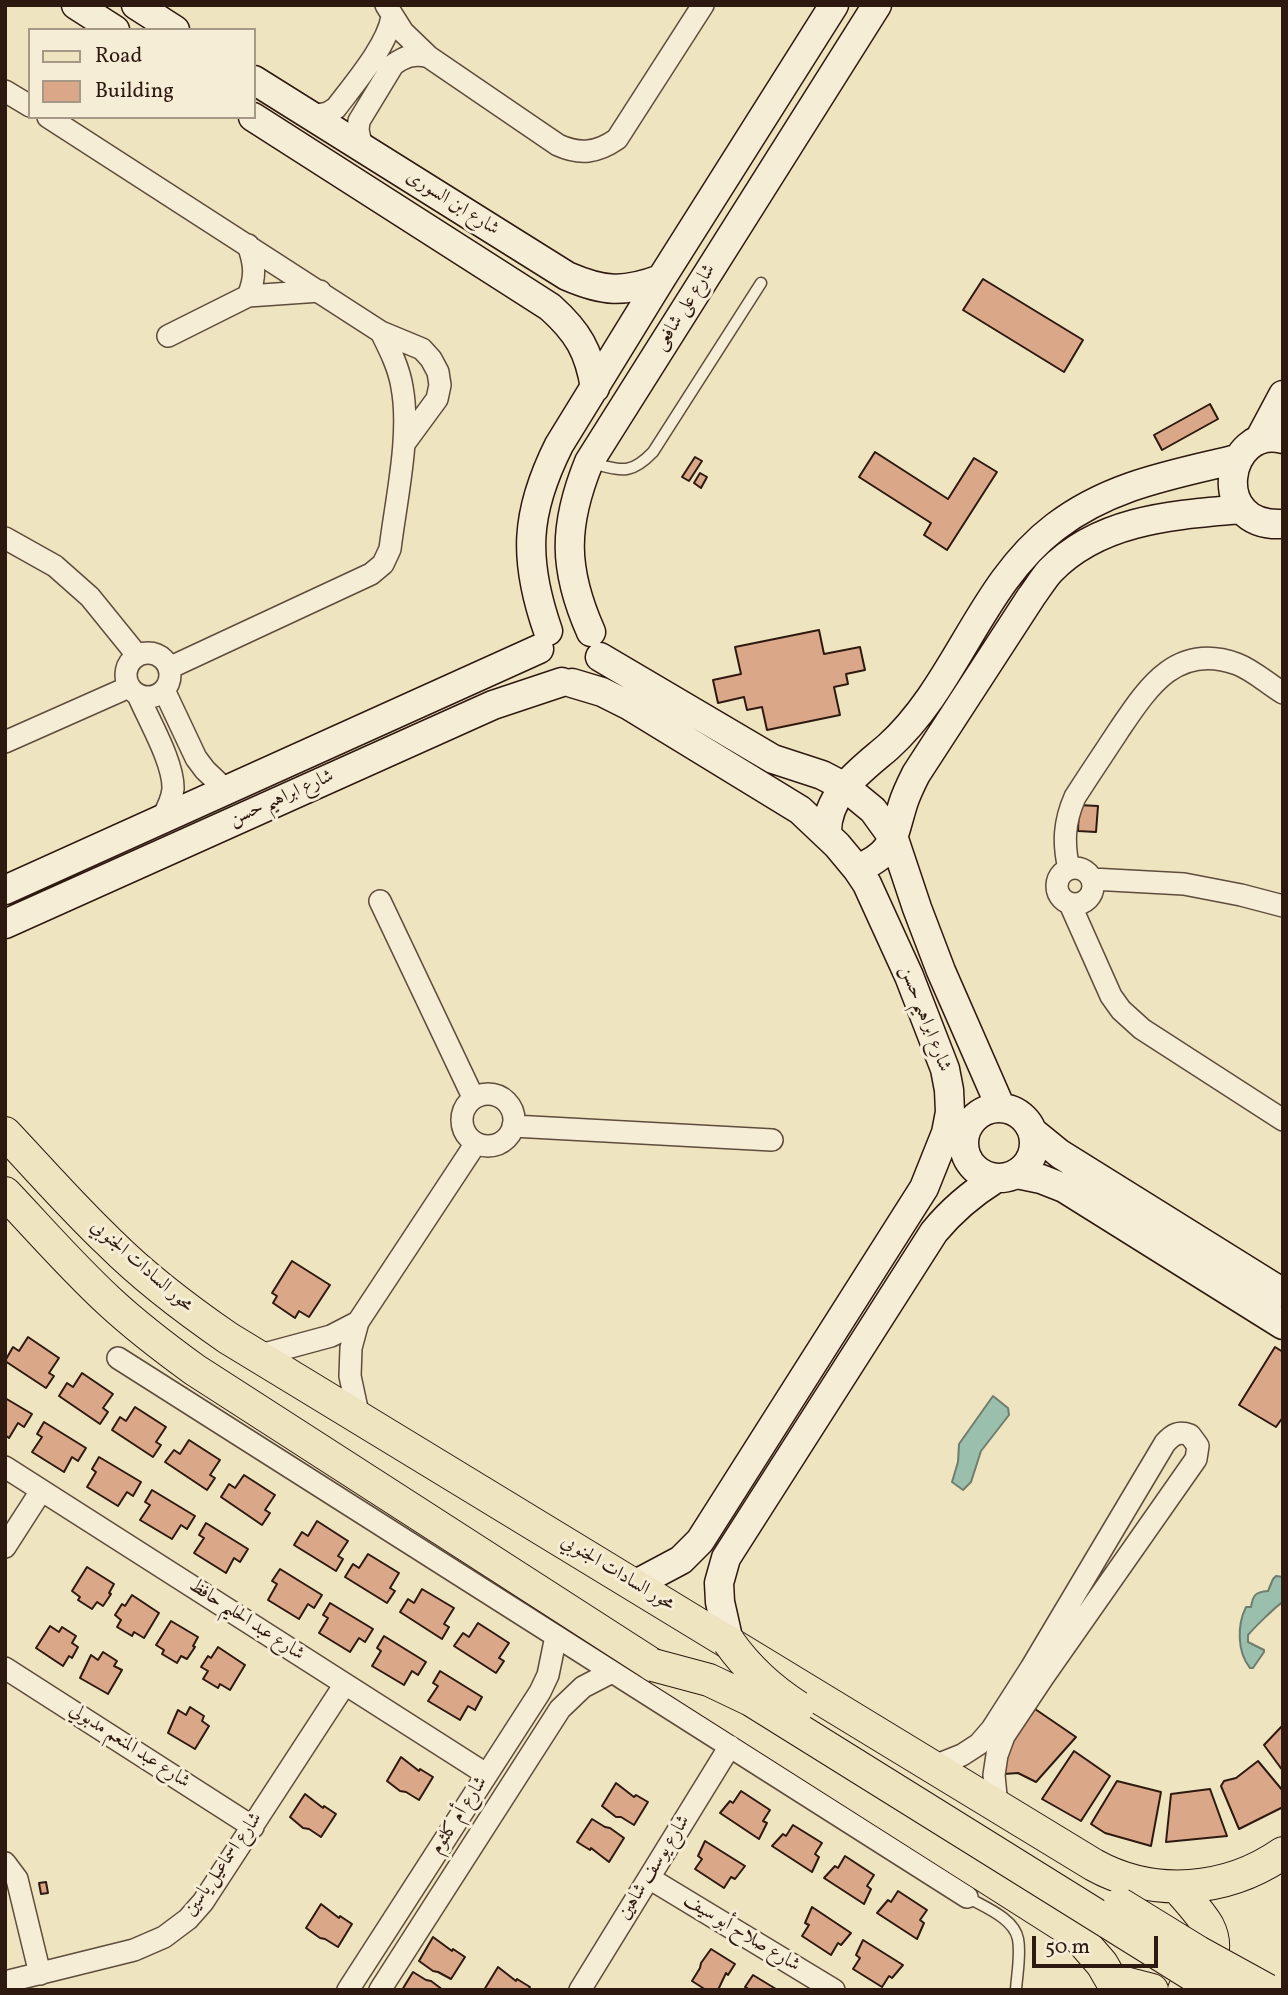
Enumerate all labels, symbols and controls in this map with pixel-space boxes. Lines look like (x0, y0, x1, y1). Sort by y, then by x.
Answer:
legend (28, 28, 256, 119)
text: Road (95, 42, 142, 71)
text: Building (95, 77, 174, 106)
street label: شارع ابن السورى (401, 166, 503, 242)
street label: شارع على شافعى (650, 260, 722, 356)
street label: شارع ابراهيم حسن (226, 766, 338, 832)
street label: شارع ابراهيم حسن (893, 963, 955, 1075)
street label: محور السادات الجنوبي (85, 1216, 197, 1318)
street label: محور السادات الجنوبي (556, 1531, 678, 1617)
street label: شارع عبد الحليم حافظ (184, 1575, 308, 1667)
street label: شارع عبد المنعم مدبولي (64, 1699, 194, 1795)
street label: شارع أم كلثوم (426, 1773, 494, 1859)
street label: شارع اسماعيل ياسين (180, 1809, 268, 1921)
street label: شارع يوسف شاهين (614, 1812, 696, 1924)
street label: شارع صلاح أبو سيف (678, 1890, 804, 1978)
scale bar (1036, 1922, 1162, 1966)
text: 50 m (1045, 1933, 1090, 1962)

